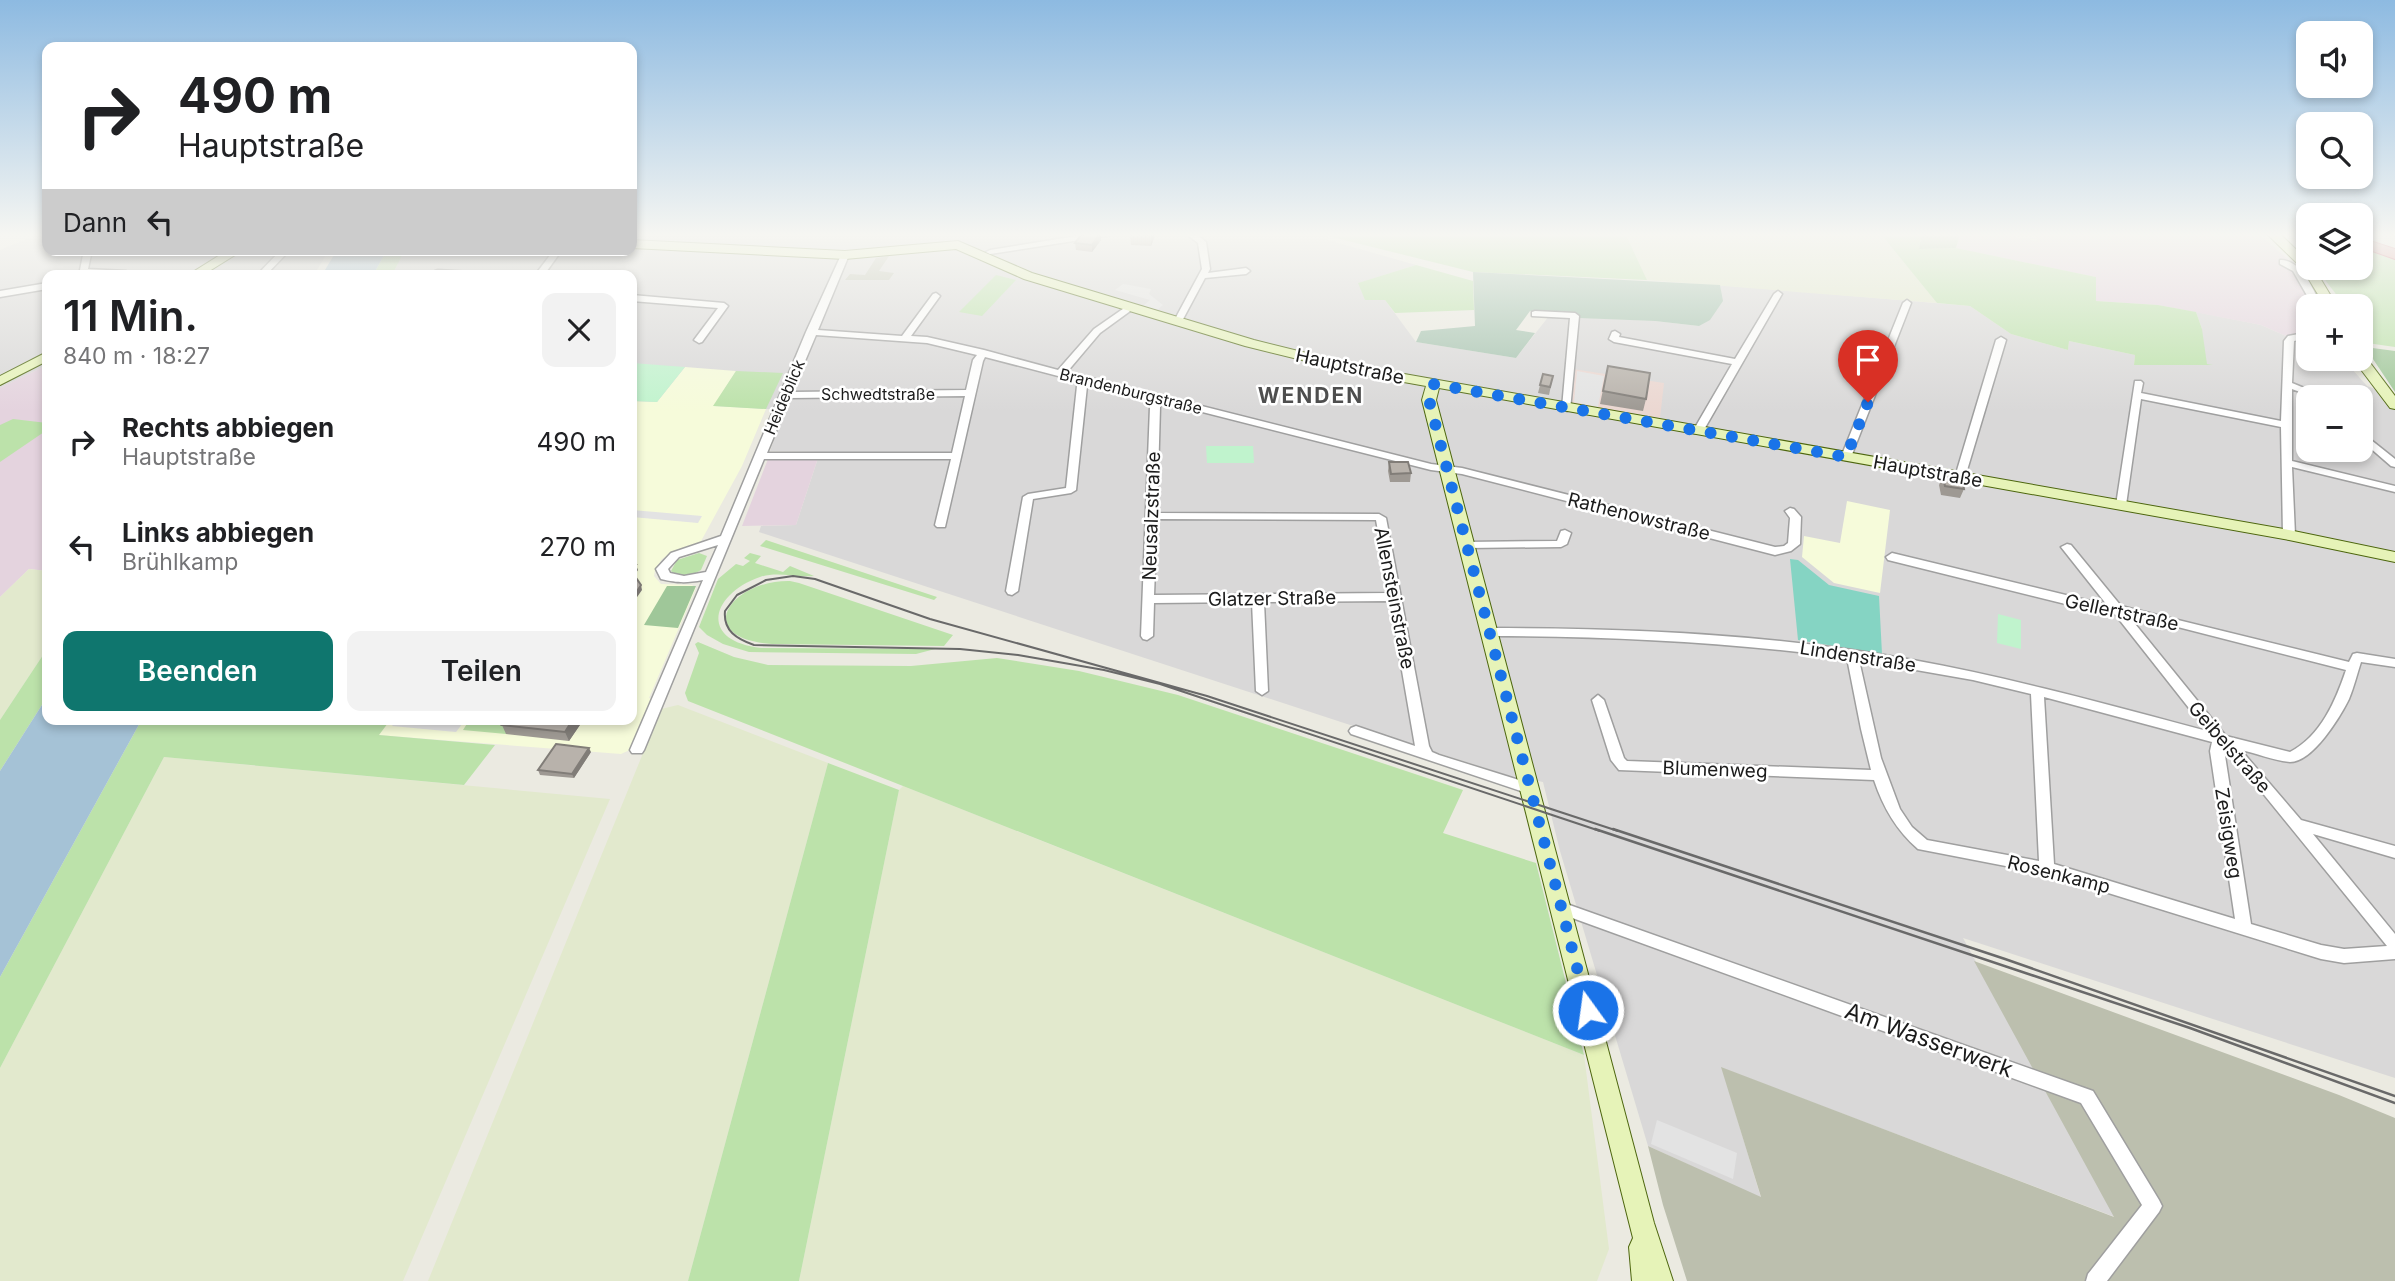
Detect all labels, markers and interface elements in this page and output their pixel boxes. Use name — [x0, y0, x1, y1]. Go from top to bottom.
map controls — [2296, 21, 2373, 462]
button: sound — [2296, 21, 2373, 98]
text: 490 m — [178, 66, 332, 125]
icon: right — [63, 70, 154, 161]
button: search — [2296, 112, 2373, 189]
text: Hauptstraße — [178, 126, 364, 165]
icon: left — [141, 203, 179, 241]
button: layers — [2296, 203, 2373, 280]
text: Dann — [63, 207, 127, 238]
text: 11 Min. — [63, 290, 198, 341]
button: close — [542, 293, 616, 367]
button: + — [2296, 294, 2373, 371]
pin — [1838, 330, 1898, 402]
icon: arrive — [1849, 341, 1887, 379]
text: 840 m · 18:27 — [63, 342, 210, 370]
street label: Hauptstraße — [1293, 344, 1406, 389]
street label: Heideblick — [759, 356, 809, 438]
street label: Brandenburgstraße — [1058, 364, 1204, 418]
district label: WENDEN — [1258, 383, 1364, 408]
street label: Schwedtstraße — [821, 384, 935, 404]
button: − — [2296, 385, 2373, 462]
text: Rechts abbiegen — [122, 412, 334, 443]
icon: right — [63, 423, 101, 461]
text: 490 m — [537, 426, 616, 457]
text: Hauptstraße — [122, 443, 256, 471]
street label: Neusalzstraße — [1138, 451, 1165, 581]
street label: Hauptstraße — [1871, 451, 1984, 492]
street label: Rathenowstraße — [1565, 488, 1713, 545]
text: Links abbiegen — [122, 517, 314, 548]
street label: Allensteinstraße — [1369, 525, 1420, 671]
icon: left — [63, 528, 101, 566]
text: 270 m — [539, 531, 616, 562]
text: Brühlkamp — [122, 548, 238, 576]
street label: Glatzer Straße — [1208, 586, 1336, 611]
street label: Gellertstraße — [2063, 589, 2181, 636]
button: Beenden — [63, 631, 333, 711]
button: Teilen — [347, 631, 616, 711]
street label: Lindenstraße — [1798, 636, 1918, 677]
street label: Geibelstraße — [2184, 697, 2276, 798]
street label: Blumenweg — [1662, 756, 1768, 783]
street label: Zeisigweg — [2210, 786, 2247, 880]
street label: Rosenkamp — [2005, 851, 2113, 898]
position arrow — [1551, 973, 1625, 1047]
street label: Am Wasserwerk — [1841, 997, 2017, 1084]

